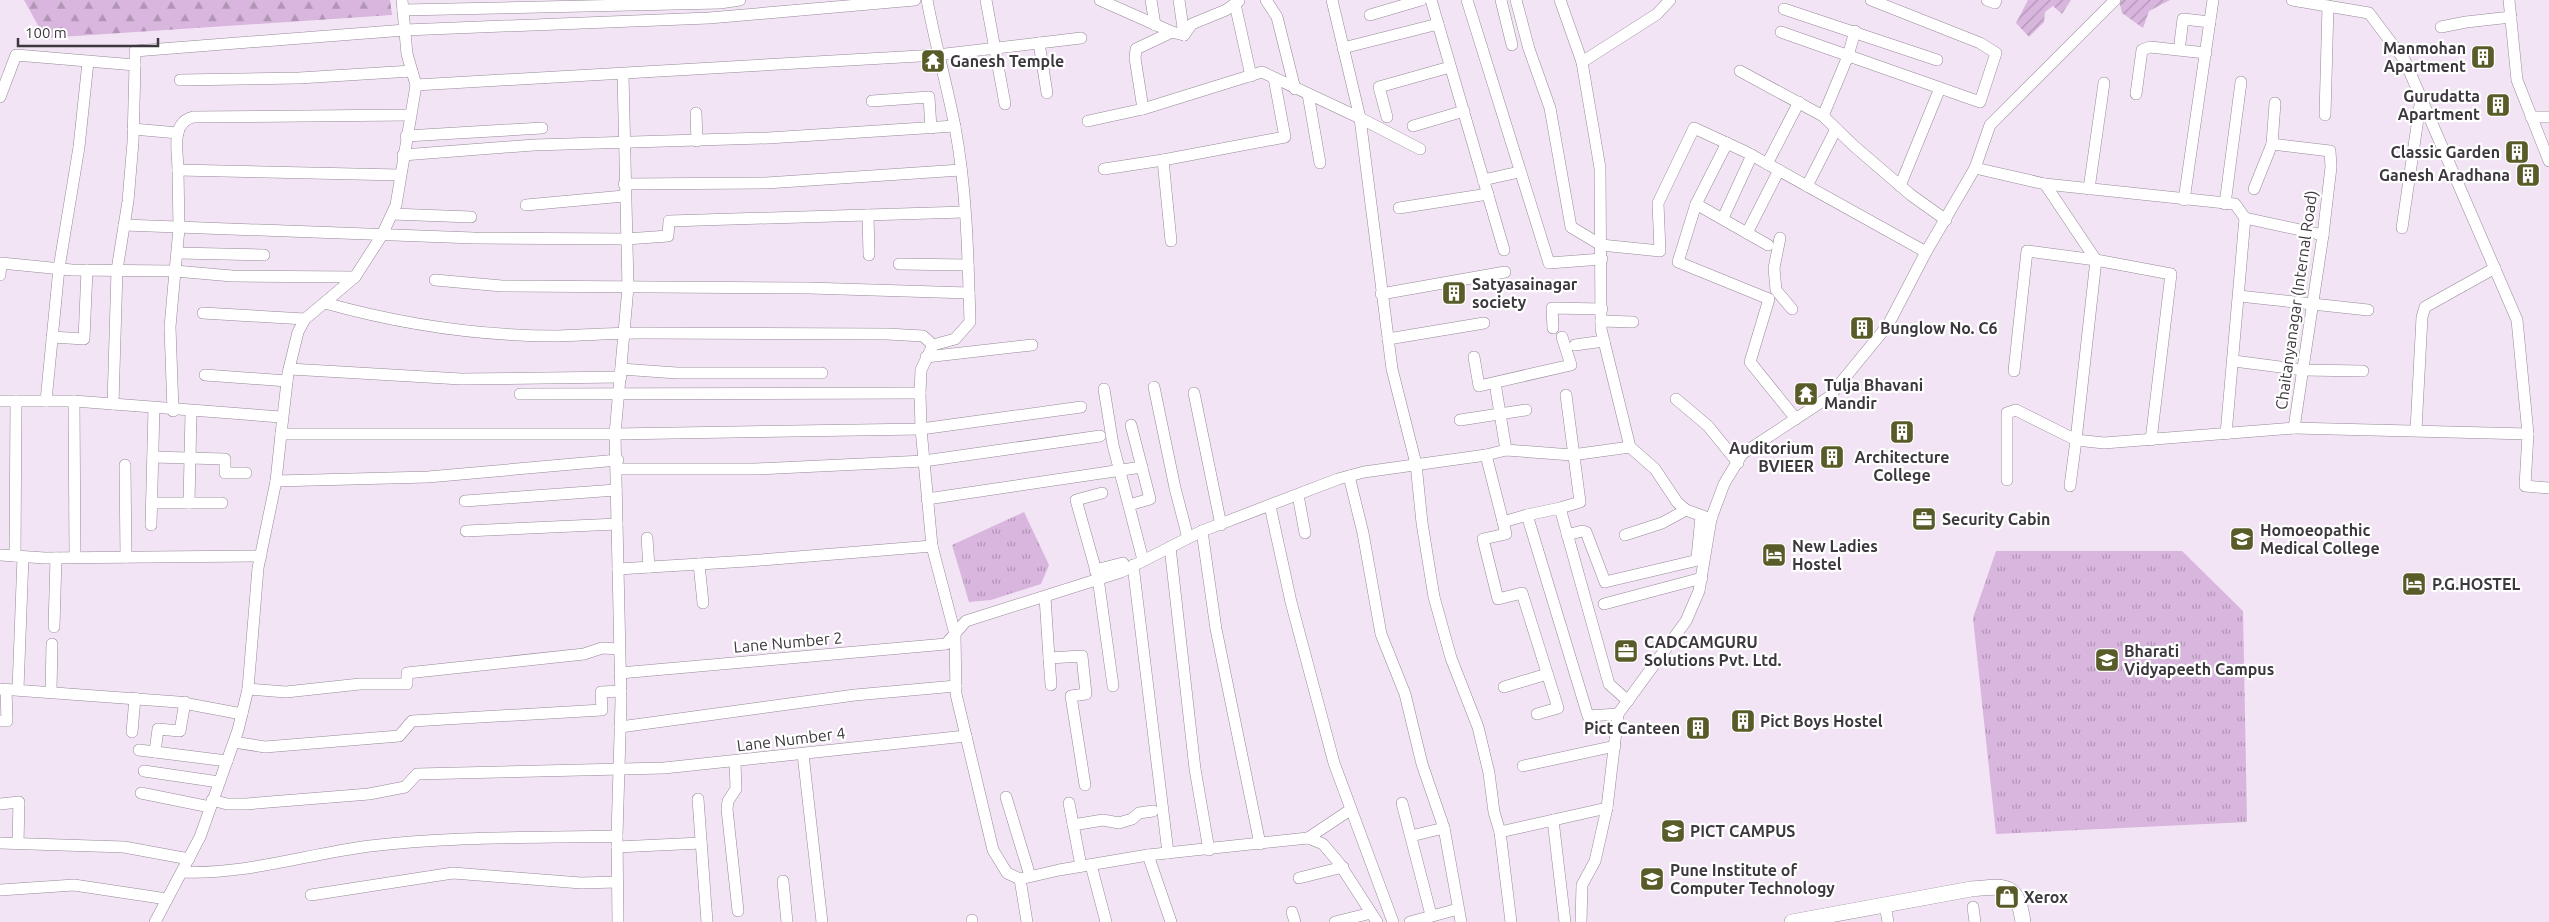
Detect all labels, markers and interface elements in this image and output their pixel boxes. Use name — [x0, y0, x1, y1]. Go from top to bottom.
scale bar — [18, 15, 158, 47]
text: 100 m — [25, 24, 67, 41]
place label: Manmohan Apartment — [2383, 39, 2466, 75]
building icon: Manmohan Apartment — [2470, 44, 2496, 70]
temple icon: Ganesh Temple — [920, 48, 946, 74]
place label: Ganesh Temple — [950, 52, 1064, 70]
place label: Gurudatta Apartment — [2398, 87, 2480, 123]
building icon: Gurudatta Apartment — [2485, 92, 2511, 118]
building icon: Classic Garden — [2504, 139, 2530, 165]
place label: Classic Garden — [2390, 143, 2500, 161]
building icon: Ganesh Aradhana — [2515, 162, 2541, 188]
place label: Ganesh Aradhana — [2379, 166, 2510, 184]
street label: Chaitanyanagar (Internal Road) — [2272, 189, 2321, 411]
place label: Satyasainagar society — [1472, 275, 1578, 311]
building icon: Satyasainagar society — [1441, 280, 1467, 306]
building icon: Bunglow No. C6 — [1849, 315, 1875, 341]
place label: Bunglow No. C6 — [1880, 319, 1998, 337]
place label: Tulja Bhavani Mandir — [1824, 376, 1923, 412]
temple icon: Tulja Bhavani Mandir — [1793, 381, 1819, 407]
building icon: Architecture College — [1889, 419, 1915, 445]
place label: Auditorium BVIEER — [1729, 439, 1814, 475]
building icon: Auditorium BVIEER — [1819, 444, 1845, 470]
place label: Architecture College — [1854, 448, 1950, 484]
office icon: Security Cabin — [1911, 506, 1937, 532]
place label: Security Cabin — [1942, 510, 2050, 528]
place label: Homoeopathic Medical College — [2260, 521, 2380, 557]
school or university icon: Homoeopathic Medical College — [2229, 526, 2255, 552]
place label: New Ladies Hostel — [1792, 537, 1878, 573]
hotel icon: New Ladies Hostel — [1761, 542, 1787, 568]
hotel icon: P.G.HOSTEL — [2401, 571, 2427, 597]
place label: P.G.HOSTEL — [2432, 575, 2520, 593]
street label: Lane Number 2 — [733, 628, 843, 656]
place label: CADCAMGURU Solutions Pvt. Ltd. — [1644, 633, 1781, 669]
office icon: CADCAMGURU Solutions Pvt. Ltd. — [1613, 638, 1639, 664]
place label: Bharati Vidyapeeth Campus — [2124, 642, 2274, 678]
school or university icon: Bharati Vidyapeeth Campus — [2094, 647, 2120, 673]
building icon: Pict Boys Hostel — [1730, 708, 1756, 734]
place label: Pict Boys Hostel — [1760, 712, 1883, 730]
building icon: Pict Canteen — [1685, 715, 1711, 741]
place label: Pict Canteen — [1584, 719, 1680, 737]
street label: Lane Number 4 — [736, 723, 846, 755]
school or university icon: PICT CAMPUS — [1660, 818, 1686, 844]
place label: PICT CAMPUS — [1690, 822, 1795, 840]
place label: Pune Institute of Computer Technology — [1670, 861, 1835, 897]
school or university icon: Pune Institute of Computer Technology — [1639, 866, 1665, 892]
shop icon: Xerox — [1994, 884, 2020, 910]
place label: Xerox — [2024, 888, 2068, 906]

